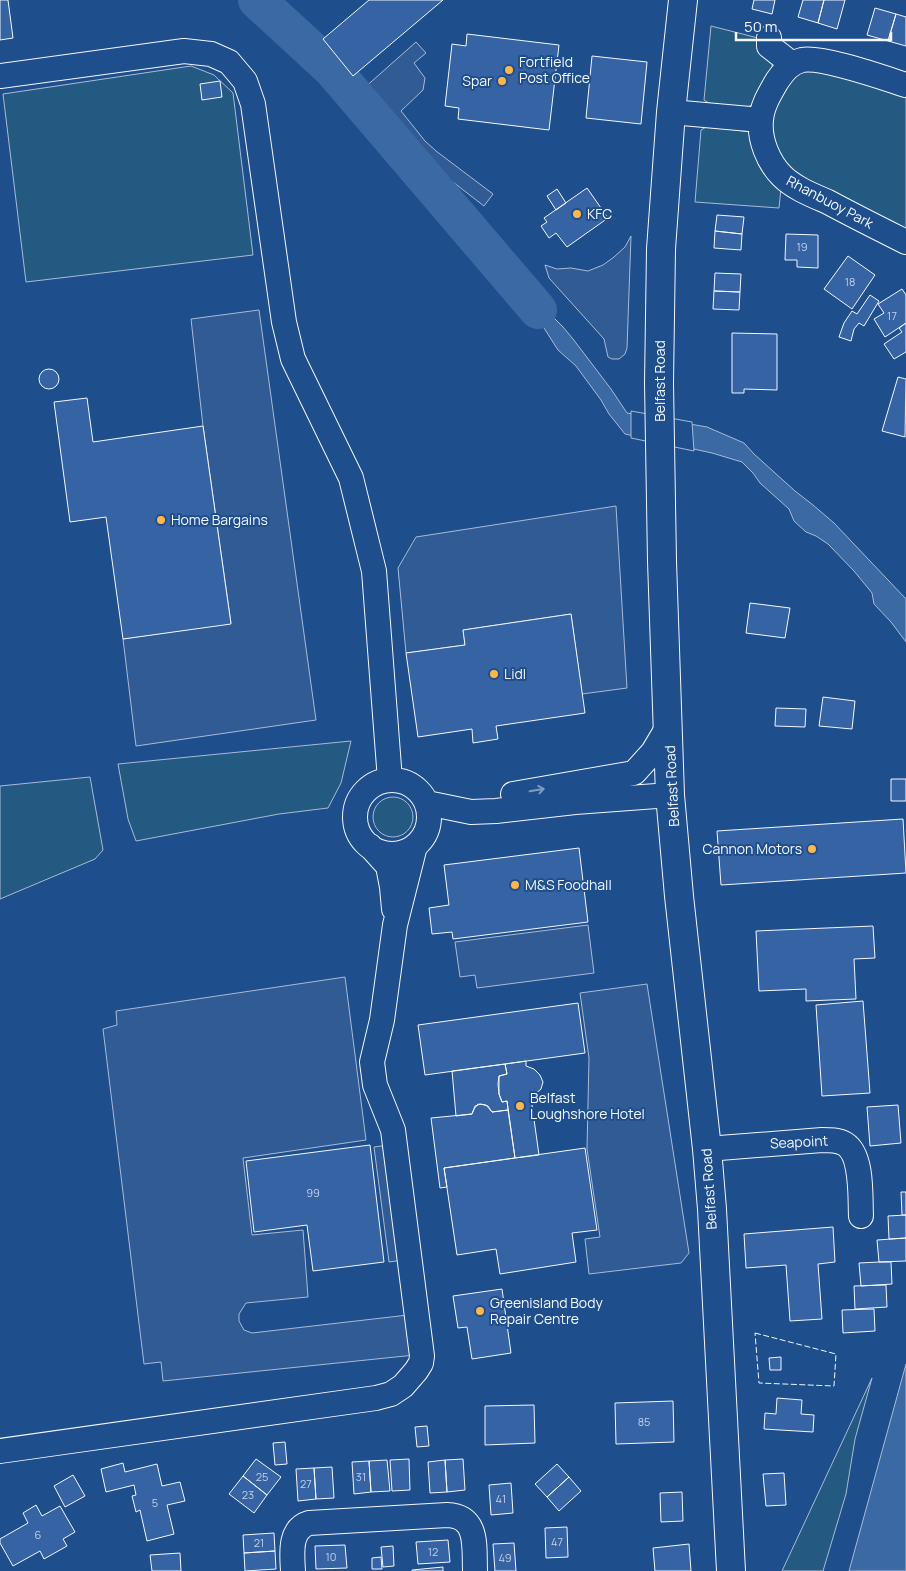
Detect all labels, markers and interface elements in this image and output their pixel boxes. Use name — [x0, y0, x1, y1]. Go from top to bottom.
scale bar — [736, 10, 891, 42]
text: 50 m — [744, 16, 778, 37]
place label: Fortfield Post Office — [519, 52, 590, 87]
marker: Fortfield Post Office — [503, 64, 515, 76]
place label: Spar — [462, 71, 492, 90]
marker: Spar — [496, 75, 508, 87]
street label: Rhanbuoy Park — [783, 171, 878, 233]
place label: KFC — [587, 204, 612, 223]
marker: KFC — [571, 208, 583, 220]
house number: 19 — [796, 239, 808, 254]
house number: 18 — [845, 274, 855, 289]
house number: 17 — [887, 308, 897, 323]
street label: Belfast Road — [650, 340, 669, 422]
place label: Home Bargains — [171, 510, 268, 529]
marker: Home Bargains — [155, 514, 167, 526]
place label: Lidl — [504, 664, 526, 683]
marker: Lidl — [488, 668, 500, 680]
street label: Belfast Road — [660, 745, 683, 827]
one-way arrow — [529, 784, 545, 794]
place label: Cannon Motors — [702, 839, 802, 858]
marker: Cannon Motors — [806, 843, 818, 855]
place label: M&S Foodhall — [525, 875, 612, 894]
marker: M&S Foodhall — [509, 879, 521, 891]
place label: Belfast Loughshore Hotel — [530, 1088, 645, 1123]
marker: Belfast Loughshore Hotel — [514, 1100, 526, 1112]
street label: Seapoint — [769, 1130, 829, 1153]
street label: Belfast Road — [696, 1148, 721, 1230]
house number: 99 — [306, 1185, 320, 1200]
place label: Greenisland Body Repair Centre — [490, 1293, 603, 1328]
marker: Greenisland Body Repair Centre — [474, 1305, 486, 1317]
house number: 85 — [638, 1414, 650, 1429]
house number: 25 — [256, 1469, 268, 1484]
house number: 31 — [356, 1469, 366, 1484]
house number: 27 — [300, 1476, 312, 1491]
house number: 23 — [242, 1487, 254, 1502]
house number: 41 — [496, 1491, 506, 1506]
house number: 5 — [152, 1495, 158, 1510]
house number: 6 — [35, 1527, 42, 1542]
house number: 47 — [551, 1534, 563, 1549]
house number: 21 — [254, 1535, 264, 1550]
house number: 12 — [428, 1544, 438, 1559]
house number: 10 — [325, 1549, 337, 1564]
house number: 49 — [498, 1550, 512, 1565]

